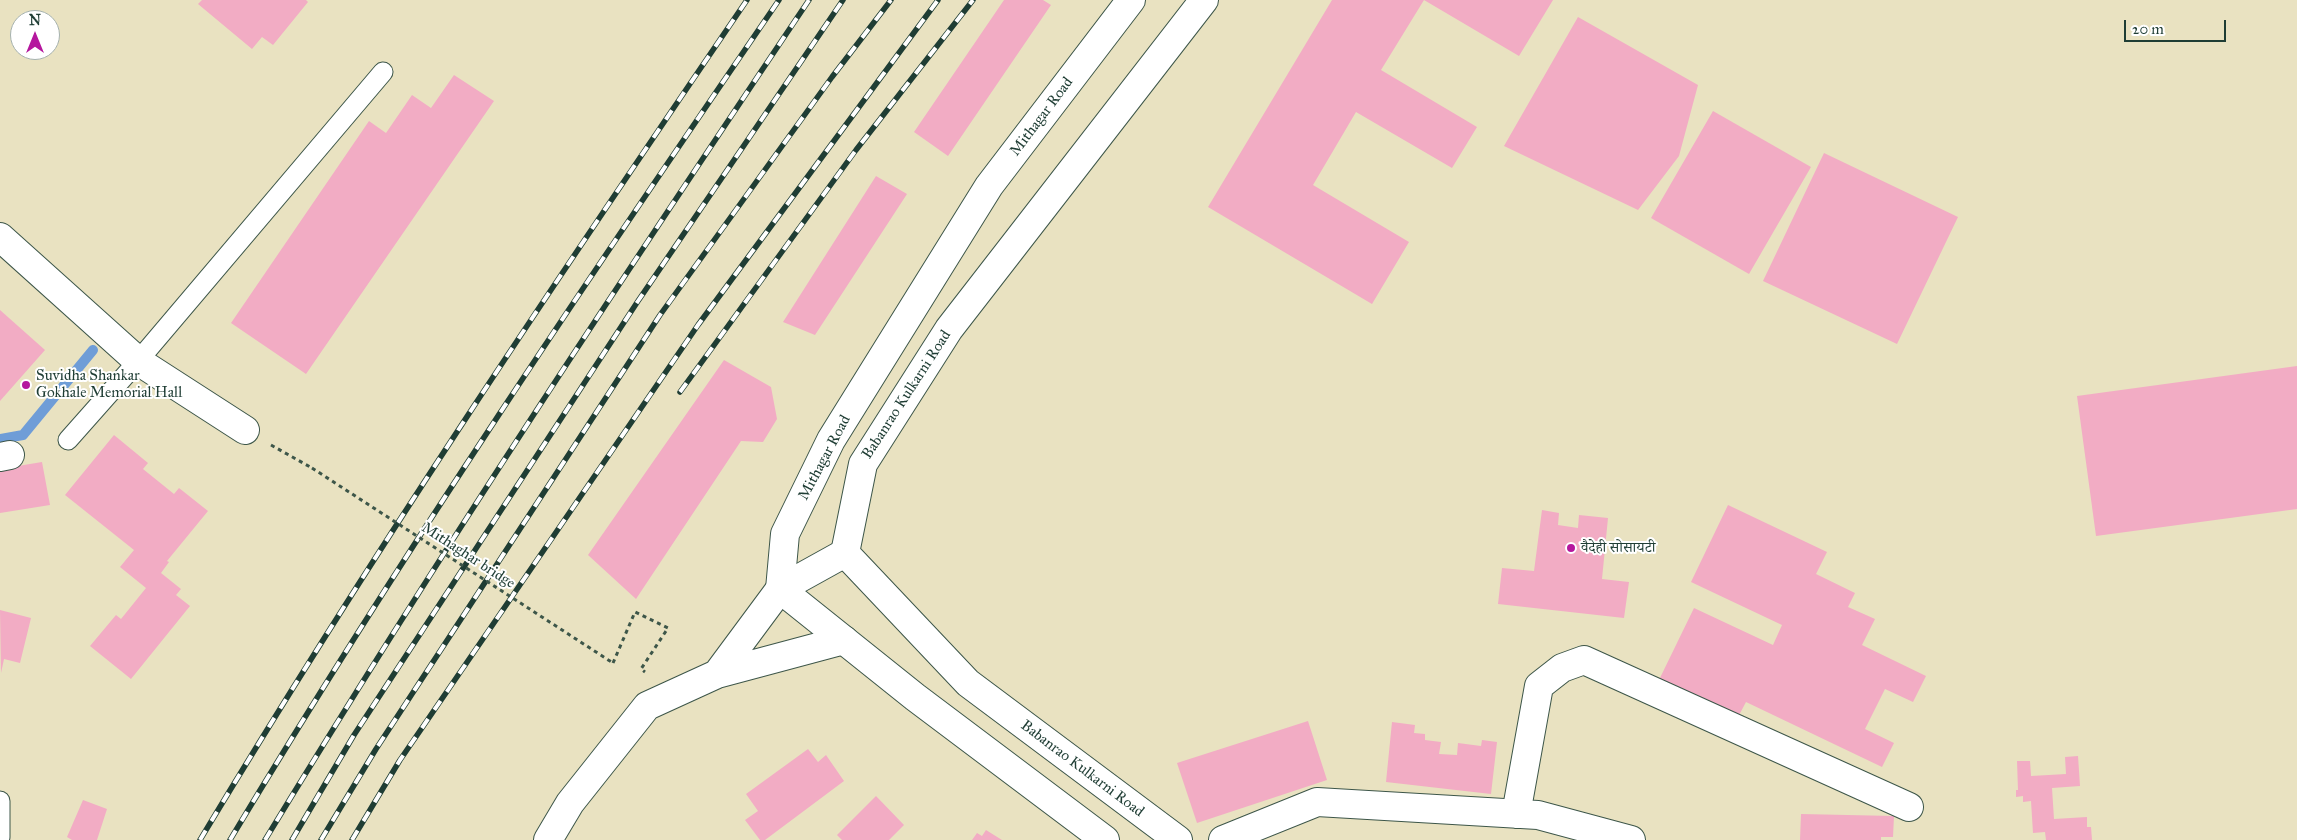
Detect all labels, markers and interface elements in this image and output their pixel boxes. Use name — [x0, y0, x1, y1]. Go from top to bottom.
north arrow — [10, 10, 60, 60]
scale bar — [2127, 10, 2230, 42]
text: N — [29, 12, 41, 29]
text: 20 m — [2132, 20, 2164, 38]
street label: Mithagar Road — [1007, 74, 1077, 160]
street label: Babanrao Kulkarni Road — [859, 327, 955, 463]
place label: Suvidha Shankar Gokhale Memorial Hall — [36, 367, 182, 402]
marker: Suvidha Shankar Gokhale Memorial Hall — [20, 379, 32, 391]
street label: Mithagar Road — [795, 412, 855, 504]
street label: Mithaghar bridge — [418, 519, 518, 593]
place label: वैदेही सोसायटी — [1581, 539, 1655, 557]
marker: वैदेही सोसायटी — [1565, 542, 1577, 554]
street label: Babanrao Kulkarni Road — [1017, 717, 1147, 821]

